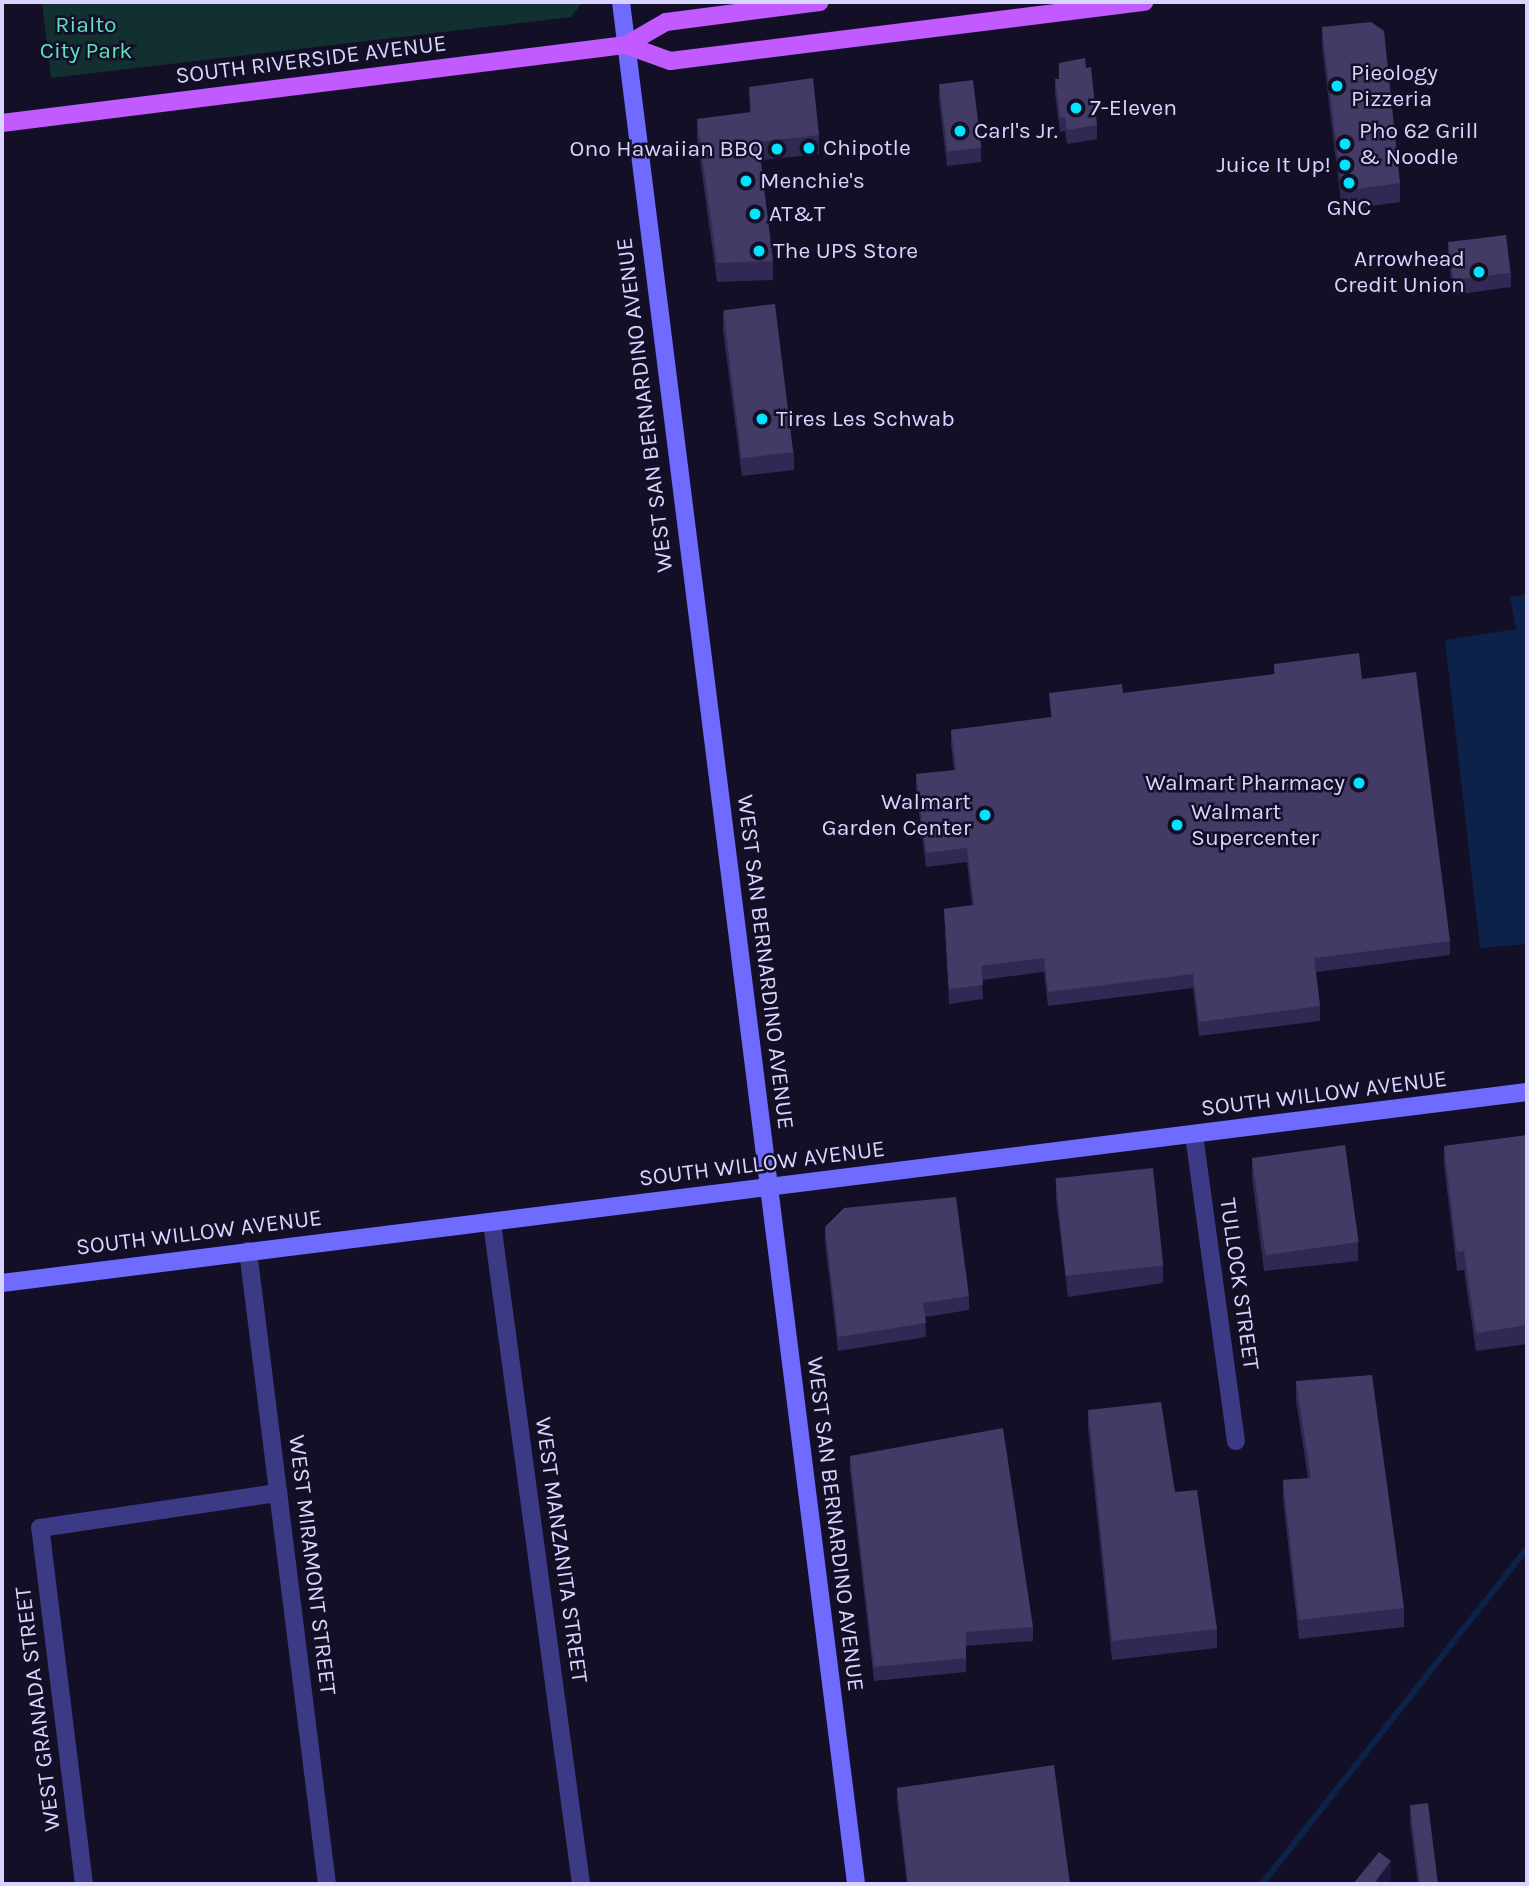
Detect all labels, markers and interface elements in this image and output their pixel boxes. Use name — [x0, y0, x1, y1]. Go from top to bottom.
park label: Rialto City Park — [40, 11, 132, 65]
street label: SOUTH RIVERSIDE AVENUE — [174, 30, 448, 90]
place label: Pieology Pizzeria — [1351, 59, 1438, 113]
marker: Pieology Pizzeria — [1329, 78, 1345, 94]
place label: 7-Eleven — [1090, 94, 1177, 122]
marker: 7-Eleven — [1068, 100, 1084, 116]
place label: Carl's Jr. — [974, 117, 1058, 145]
place label: Pho 62 Grill & Noodle — [1359, 117, 1478, 171]
marker: Carl's Jr. — [952, 123, 968, 139]
place label: Chipotle — [823, 134, 911, 162]
place label: Ono Hawaiian BBQ — [570, 135, 763, 163]
marker: Pho 62 Grill & Noodle — [1337, 136, 1353, 152]
marker: Chipotle — [801, 140, 817, 156]
marker: Ono Hawaiian BBQ — [769, 141, 785, 157]
place label: Juice It Up! — [1216, 151, 1331, 179]
marker: Juice It Up! — [1337, 157, 1353, 173]
place label: Menchie's — [760, 167, 865, 195]
marker: Menchie's — [738, 173, 754, 189]
marker: GNC — [1341, 175, 1357, 191]
place label: GNC — [1327, 194, 1371, 222]
place label: AT&T — [769, 200, 825, 228]
marker: AT&T — [747, 206, 763, 222]
street label: WEST SAN BERNARDINO AVENUE — [611, 236, 679, 574]
place label: The UPS Store — [773, 237, 918, 265]
marker: The UPS Store — [751, 243, 767, 259]
place label: Arrowhead Credit Union — [1334, 245, 1465, 299]
marker: Arrowhead Credit Union — [1471, 264, 1487, 280]
place label: Tires Les Schwab — [776, 405, 955, 433]
marker: Tires Les Schwab — [754, 411, 770, 427]
place label: Walmart Pharmacy — [1145, 769, 1345, 797]
marker: Walmart Pharmacy — [1351, 775, 1367, 791]
place label: Walmart Garden Center — [822, 788, 971, 842]
street label: WEST SAN BERNARDINO AVENUE — [731, 793, 799, 1131]
place label: Walmart Supercenter — [1191, 798, 1319, 852]
marker: Walmart Garden Center — [977, 807, 993, 823]
marker: Walmart Supercenter — [1169, 817, 1185, 833]
street label: SOUTH WILLOW AVENUE — [1199, 1065, 1449, 1123]
street label: SOUTH WILLOW AVENUE — [637, 1135, 887, 1193]
street label: TULLOCK STREET — [1213, 1196, 1265, 1372]
street label: SOUTH WILLOW AVENUE — [74, 1204, 324, 1262]
street label: WEST SAN BERNARDINO AVENUE — [801, 1355, 869, 1693]
street label: WEST MANZANITA STREET — [529, 1415, 593, 1685]
street label: WEST MIRAMONT STREET — [282, 1434, 342, 1696]
street label: WEST GRANADA STREET — [9, 1585, 67, 1833]

